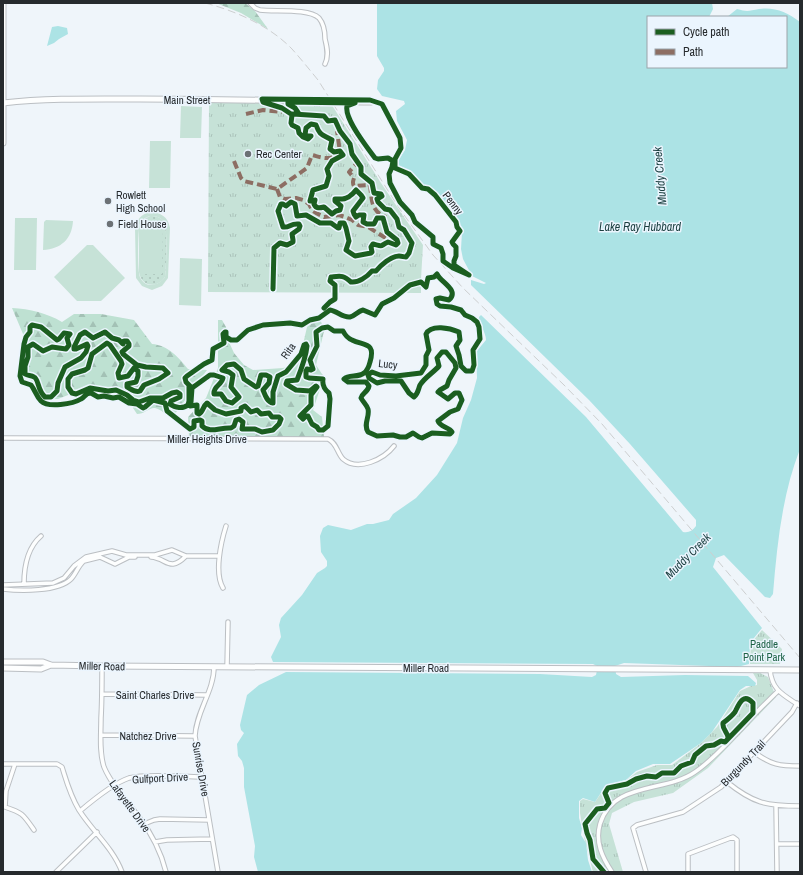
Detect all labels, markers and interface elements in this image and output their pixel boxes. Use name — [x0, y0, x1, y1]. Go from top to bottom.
legend — [647, 16, 787, 68]
text: Cycle path — [683, 24, 730, 40]
text: Path — [683, 44, 703, 60]
street label: Main Street — [164, 93, 211, 107]
water label: Muddy Creek — [649, 145, 671, 206]
place label: Rec Center — [256, 147, 302, 161]
marker: Rec Center — [243, 149, 253, 159]
place label: Rowlett High School — [116, 188, 165, 215]
street label: Penny — [440, 189, 467, 218]
marker: Rowlett High School — [103, 196, 113, 206]
place label: Field House — [118, 217, 167, 231]
marker: Field House — [105, 219, 115, 229]
water label: Lake Ray Hubbard — [599, 219, 682, 235]
street label: Rita — [278, 340, 298, 362]
street label: Lucy — [378, 356, 399, 372]
street label: Miller Heights Drive — [167, 432, 247, 446]
water label: Muddy Creek — [662, 529, 715, 582]
park label: Paddle Point Park — [743, 637, 786, 664]
street label: Miller Road — [79, 659, 125, 673]
street label: Miller Road — [403, 661, 449, 675]
street label: Saint Charles Drive — [116, 688, 194, 702]
street label: Natchez Drive — [119, 729, 177, 743]
street label: Burgundy Trail — [718, 737, 768, 789]
street label: Sunrise Drive — [189, 741, 213, 797]
street label: Gulfport Drive — [132, 770, 188, 786]
street label: Lafayette Drive — [106, 777, 154, 835]

